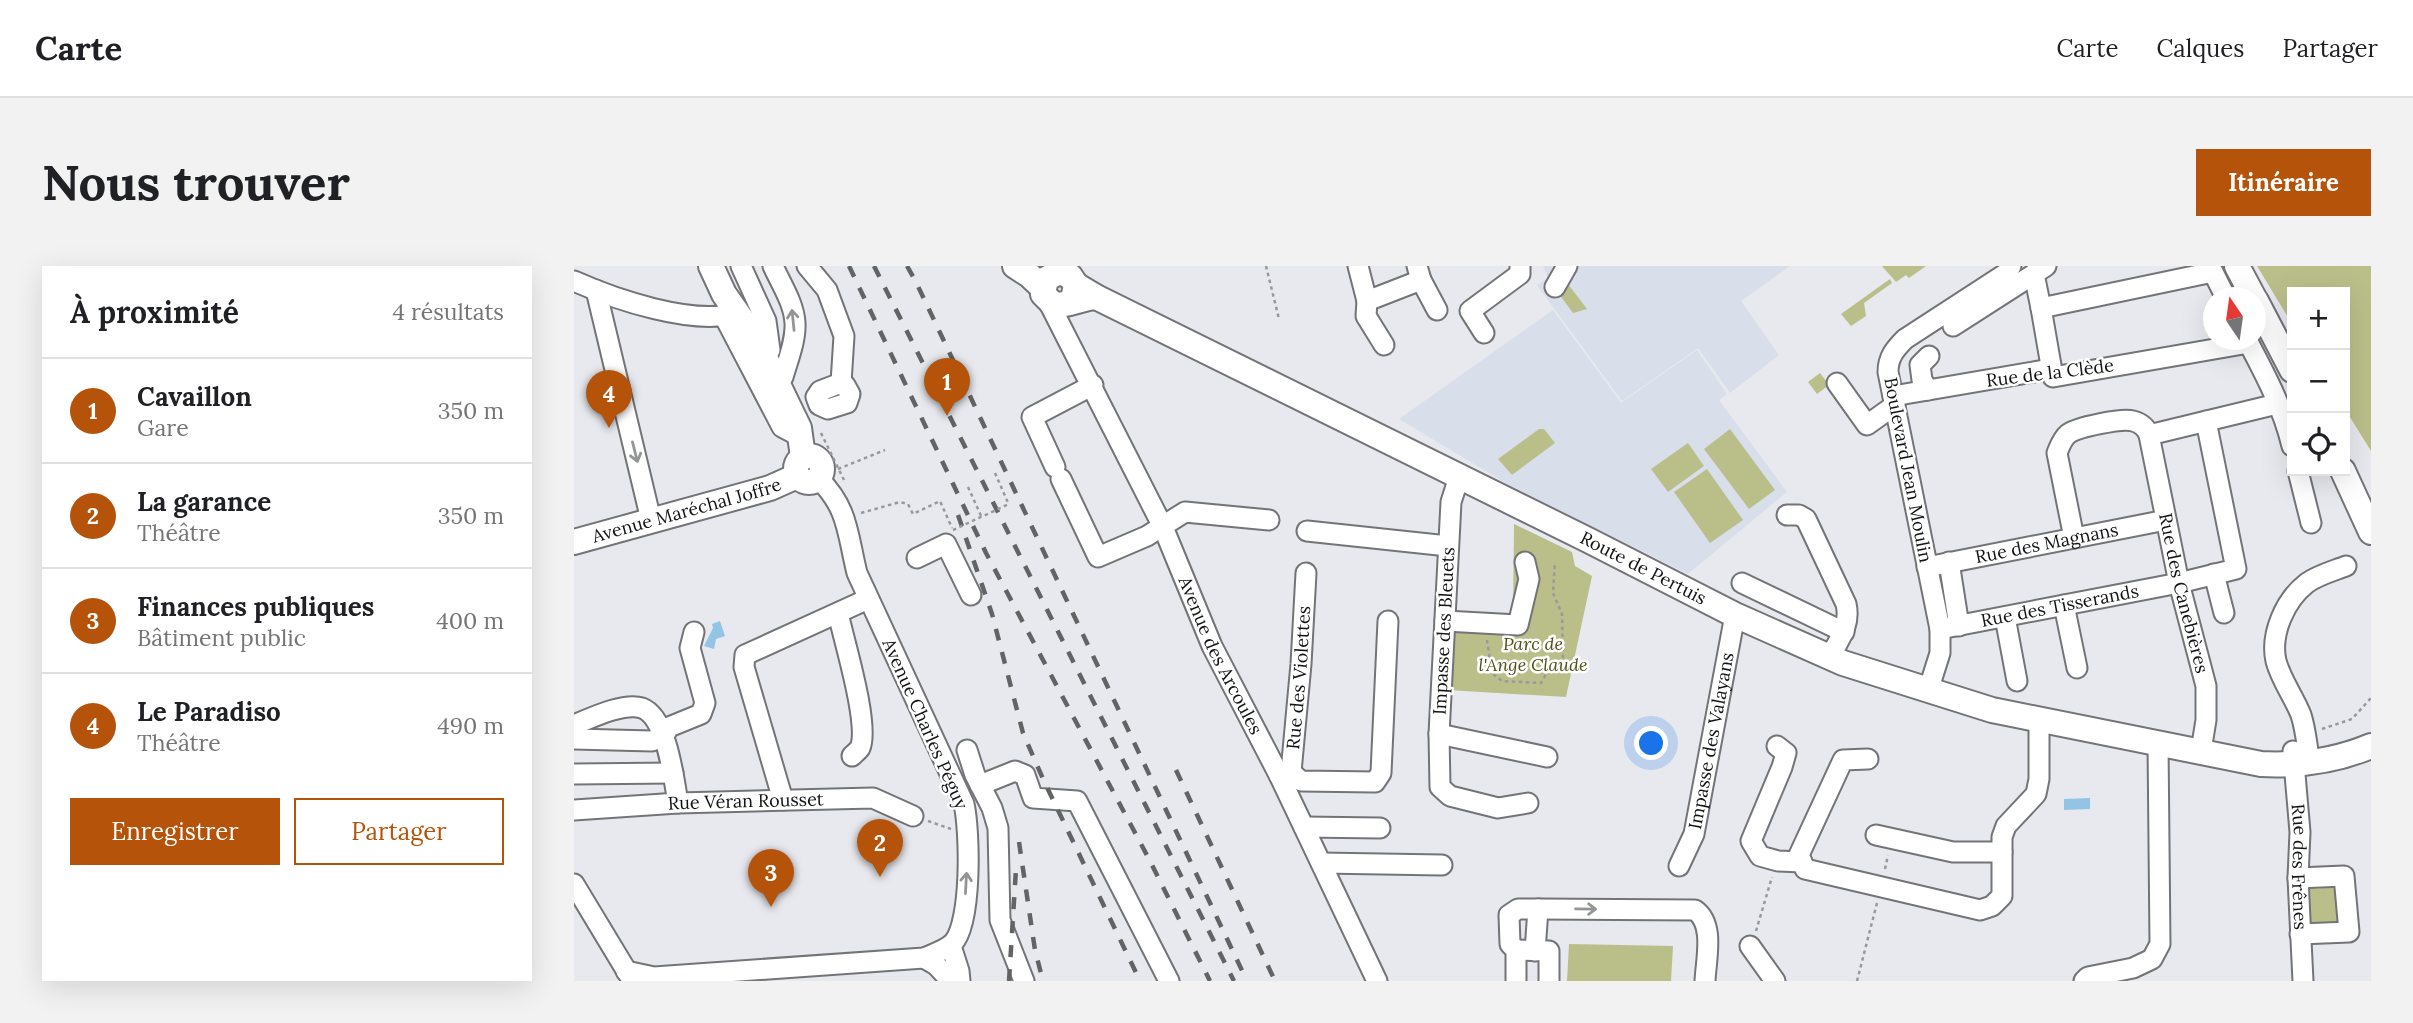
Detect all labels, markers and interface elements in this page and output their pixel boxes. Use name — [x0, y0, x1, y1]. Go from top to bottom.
text: Carte — [35, 27, 122, 69]
text: Carte — [2056, 33, 2118, 64]
text: Calques — [2156, 33, 2244, 64]
text: Partager — [2282, 33, 2378, 64]
button: Itinéraire — [2196, 149, 2371, 216]
text: Nous trouver — [42, 151, 350, 213]
north arrow — [2203, 287, 2266, 350]
map controls — [2287, 287, 2350, 476]
button: + — [2287, 287, 2350, 350]
text: À proximité — [70, 293, 239, 331]
text: 4 résultats — [392, 297, 504, 326]
one-way arrow — [787, 309, 800, 332]
button: − — [2287, 350, 2350, 413]
street label: Rue de la Clède — [1985, 353, 2115, 392]
pin: 1 — [924, 358, 970, 416]
pin: 4 — [586, 370, 632, 428]
street label: Boulevard Jean Moulin — [1879, 375, 1938, 564]
text: Cavaillon — [137, 380, 252, 413]
text: 1 — [88, 396, 98, 425]
text: 350 m — [438, 396, 504, 425]
text: Gare — [137, 413, 189, 442]
button: locate — [2287, 413, 2350, 476]
one-way arrow — [629, 440, 642, 463]
street label: Avenue Maréchal Joffre — [589, 472, 785, 548]
text: La garance — [137, 485, 271, 518]
text: 2 — [87, 501, 99, 530]
text: 350 m — [438, 501, 504, 530]
street label: Rue des Canebières — [2154, 511, 2214, 676]
text: Théâtre — [137, 518, 221, 547]
street label: Rue des Magnans — [1973, 518, 2120, 568]
street label: Route de Pertuis — [1576, 526, 1710, 609]
street label: Impasse des Bleuets — [1428, 546, 1459, 716]
street label: Avenue des Arcoules — [1173, 572, 1268, 738]
street label: Rue des Tisserands — [1979, 579, 2141, 632]
text: Finances publiques — [137, 590, 374, 623]
street label: Rue des Violettes — [1281, 605, 1315, 750]
text: 3 — [87, 606, 99, 635]
text: 400 m — [436, 606, 504, 635]
text: Bâtiment public — [137, 623, 306, 652]
park label: Parc de l'Ange Claude — [1478, 632, 1588, 676]
street label: Avenue Charles Péguy — [877, 634, 974, 813]
street label: Impasse des Valayans — [1683, 651, 1739, 831]
text: Le Paradiso — [137, 695, 281, 728]
text: 4 — [87, 711, 99, 740]
text: 490 m — [437, 711, 504, 740]
your location — [1634, 726, 1668, 760]
text: Théâtre — [137, 728, 221, 757]
street label: Rue Véran Rousset — [667, 787, 824, 815]
button: Enregistrer — [70, 798, 280, 865]
button: Partager — [294, 798, 504, 865]
street label: Rue des Frênes — [2287, 803, 2312, 930]
pin: 2 — [857, 819, 903, 877]
pin: 3 — [748, 849, 794, 907]
one-way arrow — [960, 873, 973, 895]
one-way arrow — [1575, 902, 1598, 916]

